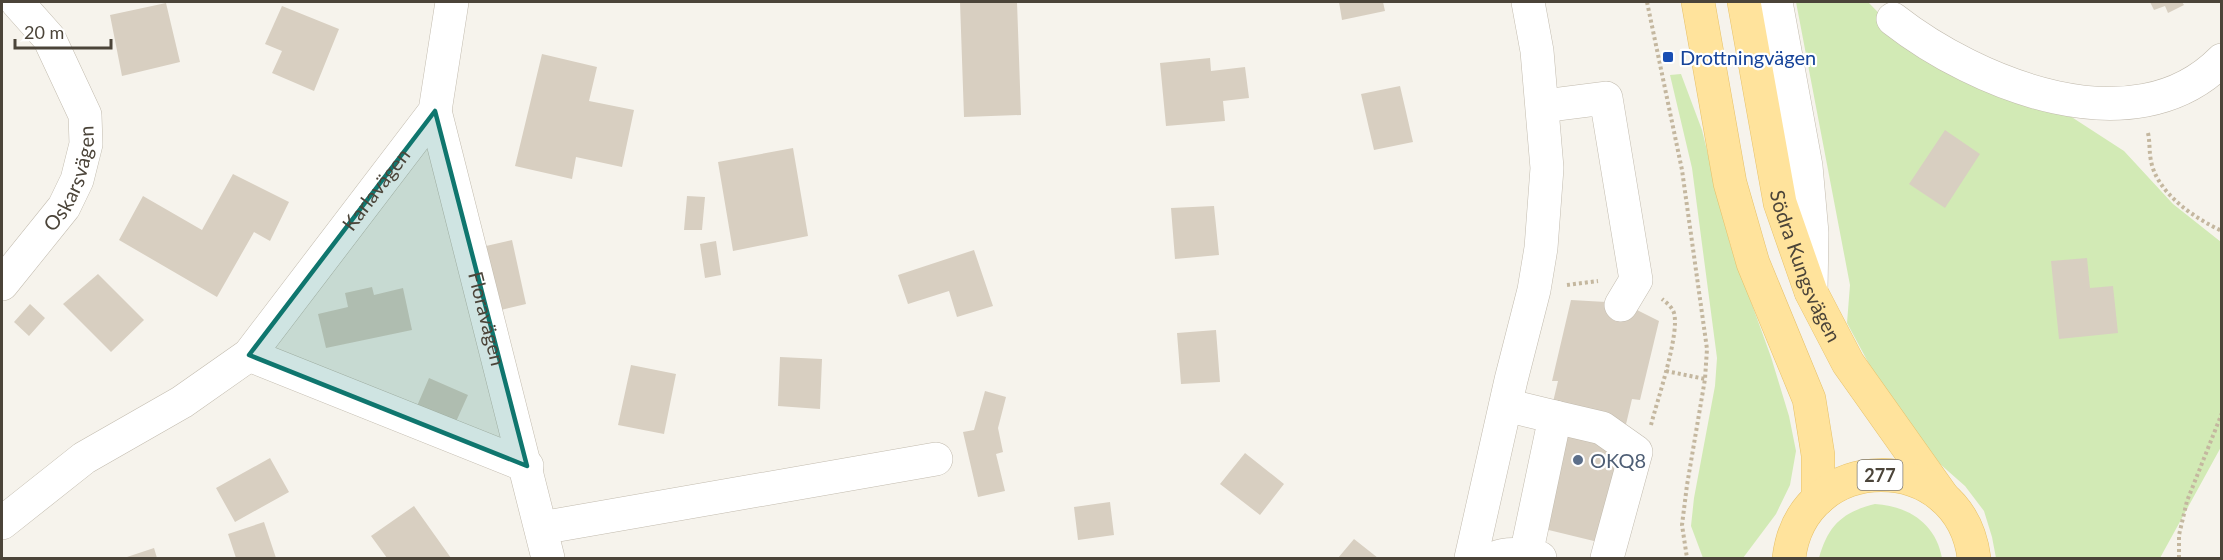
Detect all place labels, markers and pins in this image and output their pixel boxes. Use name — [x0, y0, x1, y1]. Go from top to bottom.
place label: Drottningvägen — [1680, 45, 1816, 69]
marker: Drottningvägen — [1661, 50, 1675, 64]
place label: OKQ8 — [1590, 448, 1646, 472]
marker: OKQ8 — [1571, 453, 1585, 467]

